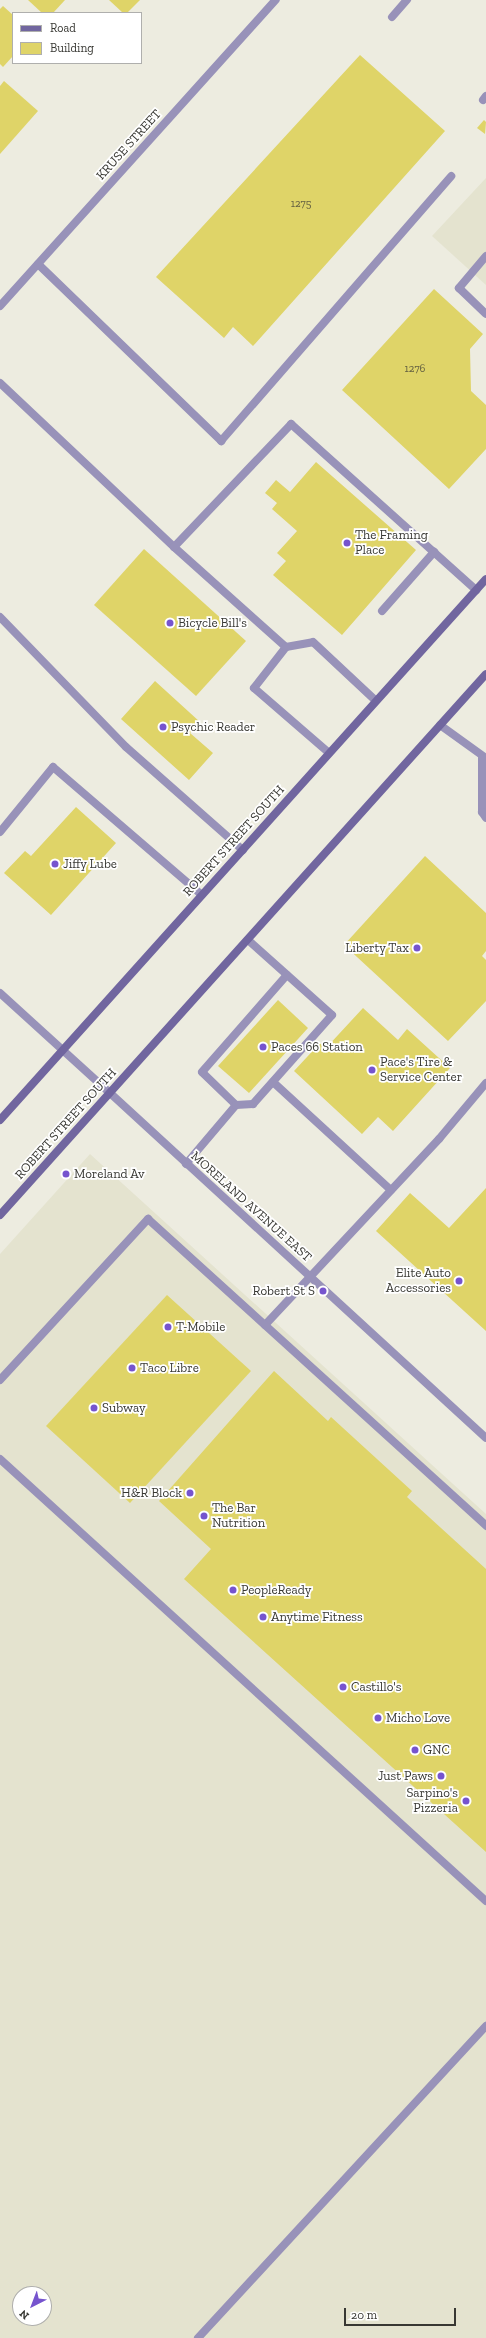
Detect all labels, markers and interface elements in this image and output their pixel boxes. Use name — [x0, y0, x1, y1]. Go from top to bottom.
legend — [12, 12, 142, 64]
text: Road — [50, 21, 76, 35]
text: Building — [50, 41, 94, 55]
street label: KRUSE STREET — [93, 107, 165, 183]
house number: 1275 — [291, 197, 311, 211]
house number: 1276 — [405, 362, 425, 376]
place label: The Framing Place — [355, 528, 428, 559]
marker: The Framing Place — [342, 538, 352, 548]
place label: Bicycle Bill's — [178, 615, 247, 631]
marker: Bicycle Bill's — [165, 618, 175, 628]
place label: Psychic Reader — [171, 719, 255, 735]
marker: Psychic Reader — [158, 722, 168, 732]
street label: ROBERT STREET SOUTH — [180, 782, 288, 900]
place label: Jiffy Lube — [63, 856, 117, 872]
marker: Jiffy Lube — [50, 859, 60, 869]
place label: Liberty Tax — [345, 940, 409, 956]
marker: Liberty Tax — [412, 943, 422, 953]
place label: Paces 66 Station — [271, 1039, 363, 1055]
marker: Paces 66 Station — [258, 1042, 268, 1052]
place label: Pace's Tire & Service Center — [380, 1055, 462, 1086]
street label: ROBERT STREET SOUTH — [12, 1065, 120, 1183]
marker: Pace's Tire & Service Center — [367, 1065, 377, 1075]
street label: MORELAND AVENUE EAST — [187, 1148, 315, 1266]
place label: Moreland Av — [74, 1166, 145, 1182]
marker: Moreland Av — [61, 1169, 71, 1179]
place label: Elite Auto Accessories — [386, 1266, 451, 1297]
marker: Elite Auto Accessories — [454, 1276, 464, 1286]
place label: Robert St S — [253, 1283, 315, 1299]
marker: Robert St S — [318, 1286, 328, 1296]
place label: T-Mobile — [176, 1319, 225, 1335]
marker: T-Mobile — [163, 1322, 173, 1332]
place label: Taco Libre — [140, 1360, 199, 1376]
marker: Taco Libre — [127, 1363, 137, 1373]
place label: Subway — [102, 1400, 146, 1416]
marker: Subway — [89, 1403, 99, 1413]
place label: H&R Block — [121, 1485, 182, 1501]
marker: H&R Block — [185, 1488, 195, 1498]
place label: The Bar Nutrition — [212, 1501, 265, 1532]
marker: The Bar Nutrition — [199, 1511, 209, 1521]
place label: PeopleReady — [241, 1582, 311, 1598]
marker: PeopleReady — [228, 1585, 238, 1595]
place label: Anytime Fitness — [271, 1609, 363, 1625]
marker: Anytime Fitness — [258, 1612, 268, 1622]
place label: Castillo's — [351, 1679, 401, 1695]
marker: Castillo's — [338, 1682, 348, 1692]
place label: Micho Love — [386, 1710, 450, 1726]
marker: Micho Love — [373, 1713, 383, 1723]
place label: GNC — [423, 1742, 450, 1758]
marker: GNC — [410, 1745, 420, 1755]
place label: Just Paws — [378, 1768, 433, 1784]
marker: Just Paws — [436, 1771, 446, 1781]
place label: Sarpino's Pizzeria — [406, 1786, 458, 1817]
marker: Sarpino's Pizzeria — [461, 1796, 471, 1806]
north arrow — [12, 2286, 52, 2326]
scale bar — [346, 2300, 458, 2326]
text: N — [17, 2307, 32, 2322]
text: 20 m — [351, 2308, 377, 2322]

